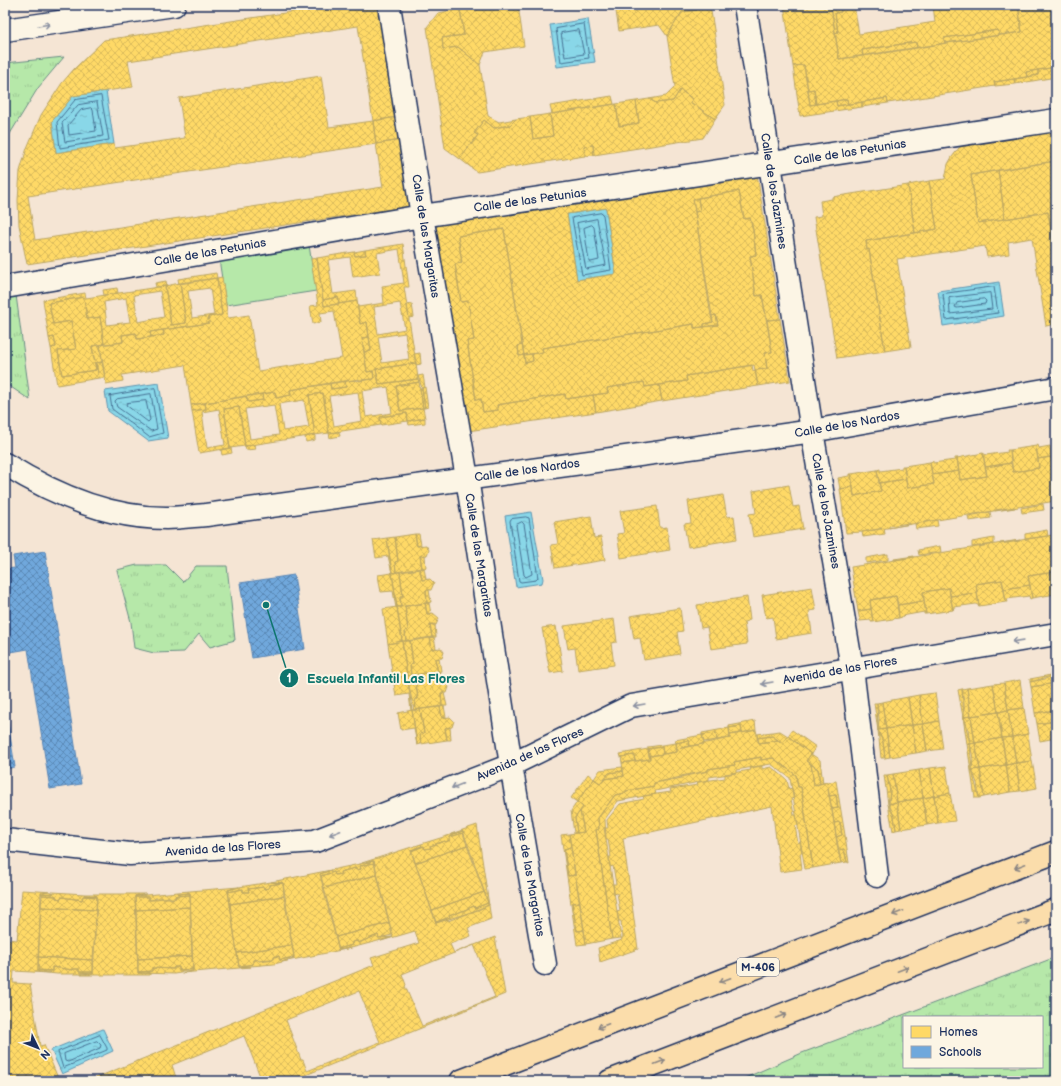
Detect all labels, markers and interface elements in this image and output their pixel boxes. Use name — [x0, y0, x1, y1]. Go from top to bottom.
one-way arrow — [37, 21, 50, 29]
street label: Calle de los Jazmines — [757, 132, 790, 250]
street label: Calle de las Petunias — [793, 136, 907, 169]
street label: Calle de las Margaritas — [408, 173, 443, 299]
street label: Calle de las Petunias — [473, 185, 587, 216]
street label: Calle de las Petunias — [153, 235, 267, 270]
street label: Calle de los Nardos — [793, 408, 901, 441]
street label: Calle de los Jazmines — [808, 452, 843, 570]
street label: Calle de los Nardos — [473, 456, 581, 485]
street label: Calle de las Margaritas — [461, 492, 496, 618]
one-way arrow — [1011, 637, 1024, 645]
street label: Avenida de las Flores — [782, 653, 898, 688]
callout: Escuela Infantil Las Flores — [279, 666, 473, 691]
text: 1 — [286, 671, 292, 686]
text: Escuela Infantil Las Flores — [307, 671, 465, 687]
one-way arrow — [761, 679, 774, 687]
one-way arrow — [633, 701, 646, 709]
street label: Avenida de las Flores — [474, 724, 586, 785]
one-way arrow — [451, 783, 463, 791]
street label: Calle de las Margaritas — [511, 812, 548, 938]
one-way arrow — [330, 830, 342, 838]
street label: Avenida de las Flores — [165, 837, 281, 860]
one-way arrow — [1014, 863, 1026, 871]
one-way arrow — [893, 909, 905, 917]
one-way arrow — [1018, 918, 1030, 926]
road number: M-406 — [737, 958, 779, 976]
one-way arrow — [896, 965, 908, 973]
one-way arrow — [719, 976, 731, 984]
one-way arrow — [775, 1011, 787, 1019]
legend — [903, 1016, 1043, 1068]
one-way arrow — [598, 1023, 610, 1031]
text: Homes — [939, 1025, 978, 1040]
north arrow — [18, 1028, 58, 1068]
text: Schools — [939, 1045, 982, 1060]
text: N — [37, 1047, 53, 1062]
one-way arrow — [653, 1058, 665, 1066]

